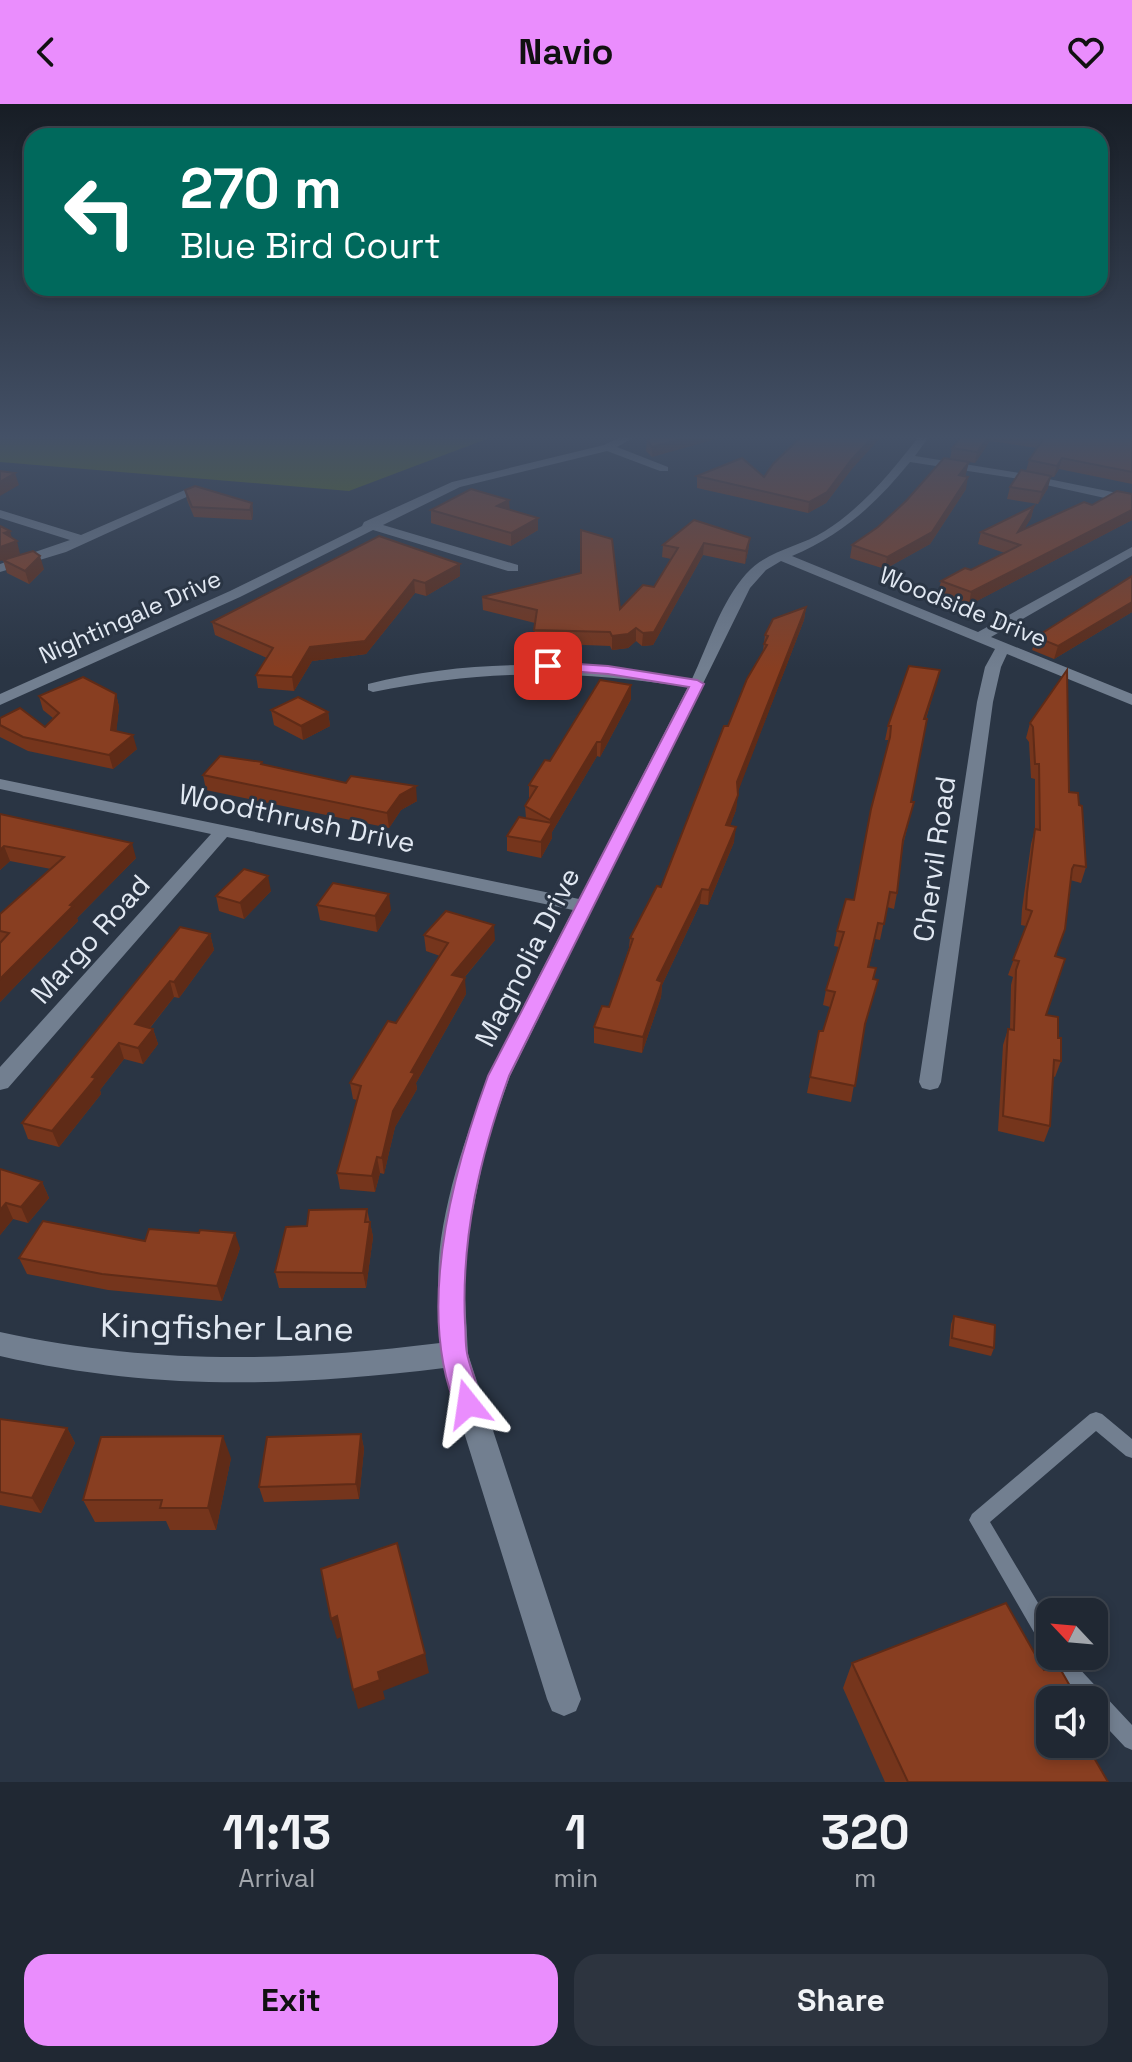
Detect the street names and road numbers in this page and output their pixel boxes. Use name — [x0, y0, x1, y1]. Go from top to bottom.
street label: Woodside Drive — [875, 559, 1051, 654]
street label: Nightingale Drive — [34, 562, 226, 671]
street label: Chervil Road — [905, 774, 963, 944]
street label: Woodthrush Drive — [176, 775, 418, 861]
street label: Magnolia Drive — [466, 861, 588, 1053]
street label: Margo Road — [23, 867, 157, 1011]
street label: Kingfisher Lane — [100, 1304, 354, 1351]

